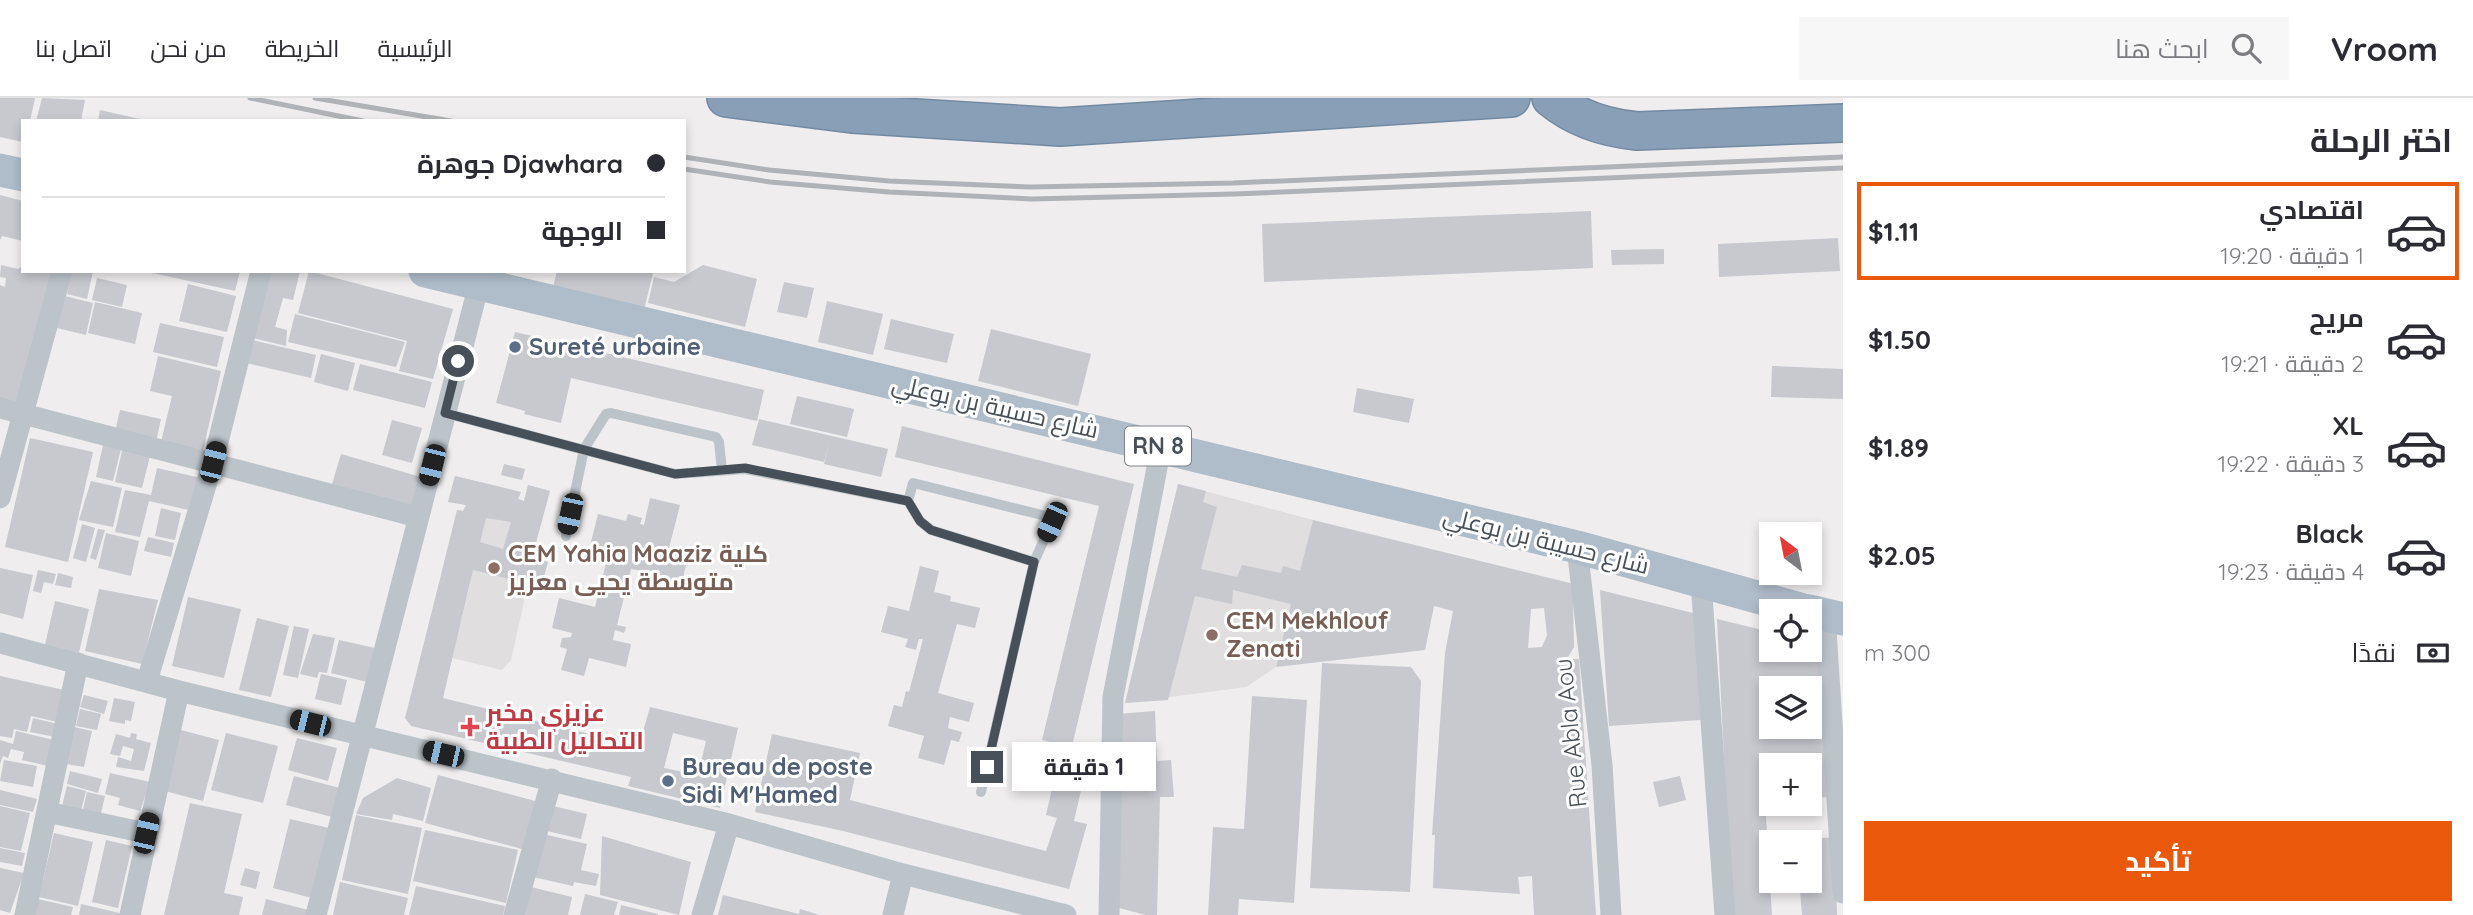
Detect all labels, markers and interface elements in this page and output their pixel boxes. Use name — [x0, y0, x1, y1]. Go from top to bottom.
search box — [1799, 17, 2289, 80]
text: Vroom — [2331, 28, 2438, 69]
icon: search — [2227, 29, 2265, 67]
text: ابحث هنا — [2115, 32, 2209, 65]
text: اتصل بنا — [35, 33, 112, 63]
text: من نحن — [150, 33, 227, 63]
text: الخريطة — [265, 33, 340, 63]
text: الرئيسية — [378, 33, 453, 63]
text: اختر الرحلة — [2310, 120, 2452, 160]
text: Djawhara جوهرة — [417, 147, 623, 180]
text: اقتصادي — [2259, 193, 2364, 226]
icon: car — [2385, 200, 2448, 263]
text: الوجهة — [542, 214, 623, 247]
text: $1.11 — [1868, 215, 1919, 248]
text: 1 دقيقة · 19:20 — [2220, 241, 2364, 270]
text: مريح — [2309, 301, 2364, 334]
icon: car — [2385, 308, 2448, 371]
text: $1.50 — [1868, 323, 1931, 356]
place label: Sureté urbaine — [529, 331, 701, 361]
marker: Sureté urbaine — [507, 339, 523, 355]
route start — [442, 345, 474, 377]
text: 2 دقيقة · 19:21 — [2221, 349, 2364, 378]
street label: شارع حسيبة بن بوعلي — [888, 368, 1101, 449]
text: XL — [2332, 409, 2364, 442]
icon: car — [2385, 416, 2448, 479]
road number: RN 8 — [1125, 426, 1191, 466]
text: $1.89 — [1868, 431, 1929, 464]
car — [198, 439, 229, 485]
car — [417, 442, 448, 488]
text: 3 دقيقة · 19:22 — [2218, 449, 2364, 478]
car — [556, 491, 585, 537]
car — [1034, 499, 1071, 545]
street label: شارع حسيبة بن بوعلي — [1439, 500, 1652, 585]
text: Black — [2295, 517, 2364, 550]
north arrow — [1759, 522, 1822, 584]
map controls — [1759, 522, 1822, 893]
icon: car — [2385, 524, 2448, 587]
place label: CEM Yahia Maaziz كلية متوسطة يحيى معزيز — [507, 538, 768, 596]
text: $2.05 — [1868, 539, 1936, 572]
text: 4 دقيقة · 19:23 — [2218, 557, 2364, 586]
marker: CEM Yahia Maaziz كلية متوسطة يحيى معزيز — [486, 560, 502, 576]
button: locate — [1759, 599, 1822, 662]
place label: CEM Mekhlouf Zenati — [1226, 605, 1389, 663]
marker: CEM Mekhlouf Zenati — [1204, 627, 1220, 643]
icon: cash — [2414, 634, 2452, 672]
text: نقدًا — [2352, 636, 2396, 669]
text: 300 m — [1864, 638, 1931, 667]
street label: Rue Abla Aou — [1547, 657, 1593, 809]
button: layers — [1759, 676, 1822, 739]
place label: عزيزي مخبر التحاليل الطبية — [485, 697, 644, 755]
car — [288, 708, 333, 738]
marker: عزيزي مخبر التحاليل الطبية — [460, 717, 480, 737]
car — [421, 739, 466, 769]
callout: 1 دقيقة — [1012, 742, 1155, 792]
place label: Bureau de poste Sidi M'Hamed — [682, 751, 873, 809]
route end — [971, 751, 1003, 783]
text: 1 دقيقة — [1044, 752, 1124, 781]
button: + — [1759, 753, 1822, 816]
marker: Bureau de poste Sidi M'Hamed — [660, 773, 676, 789]
car — [132, 810, 161, 856]
button: تأكيد — [1864, 821, 2452, 901]
button: − — [1759, 830, 1822, 893]

